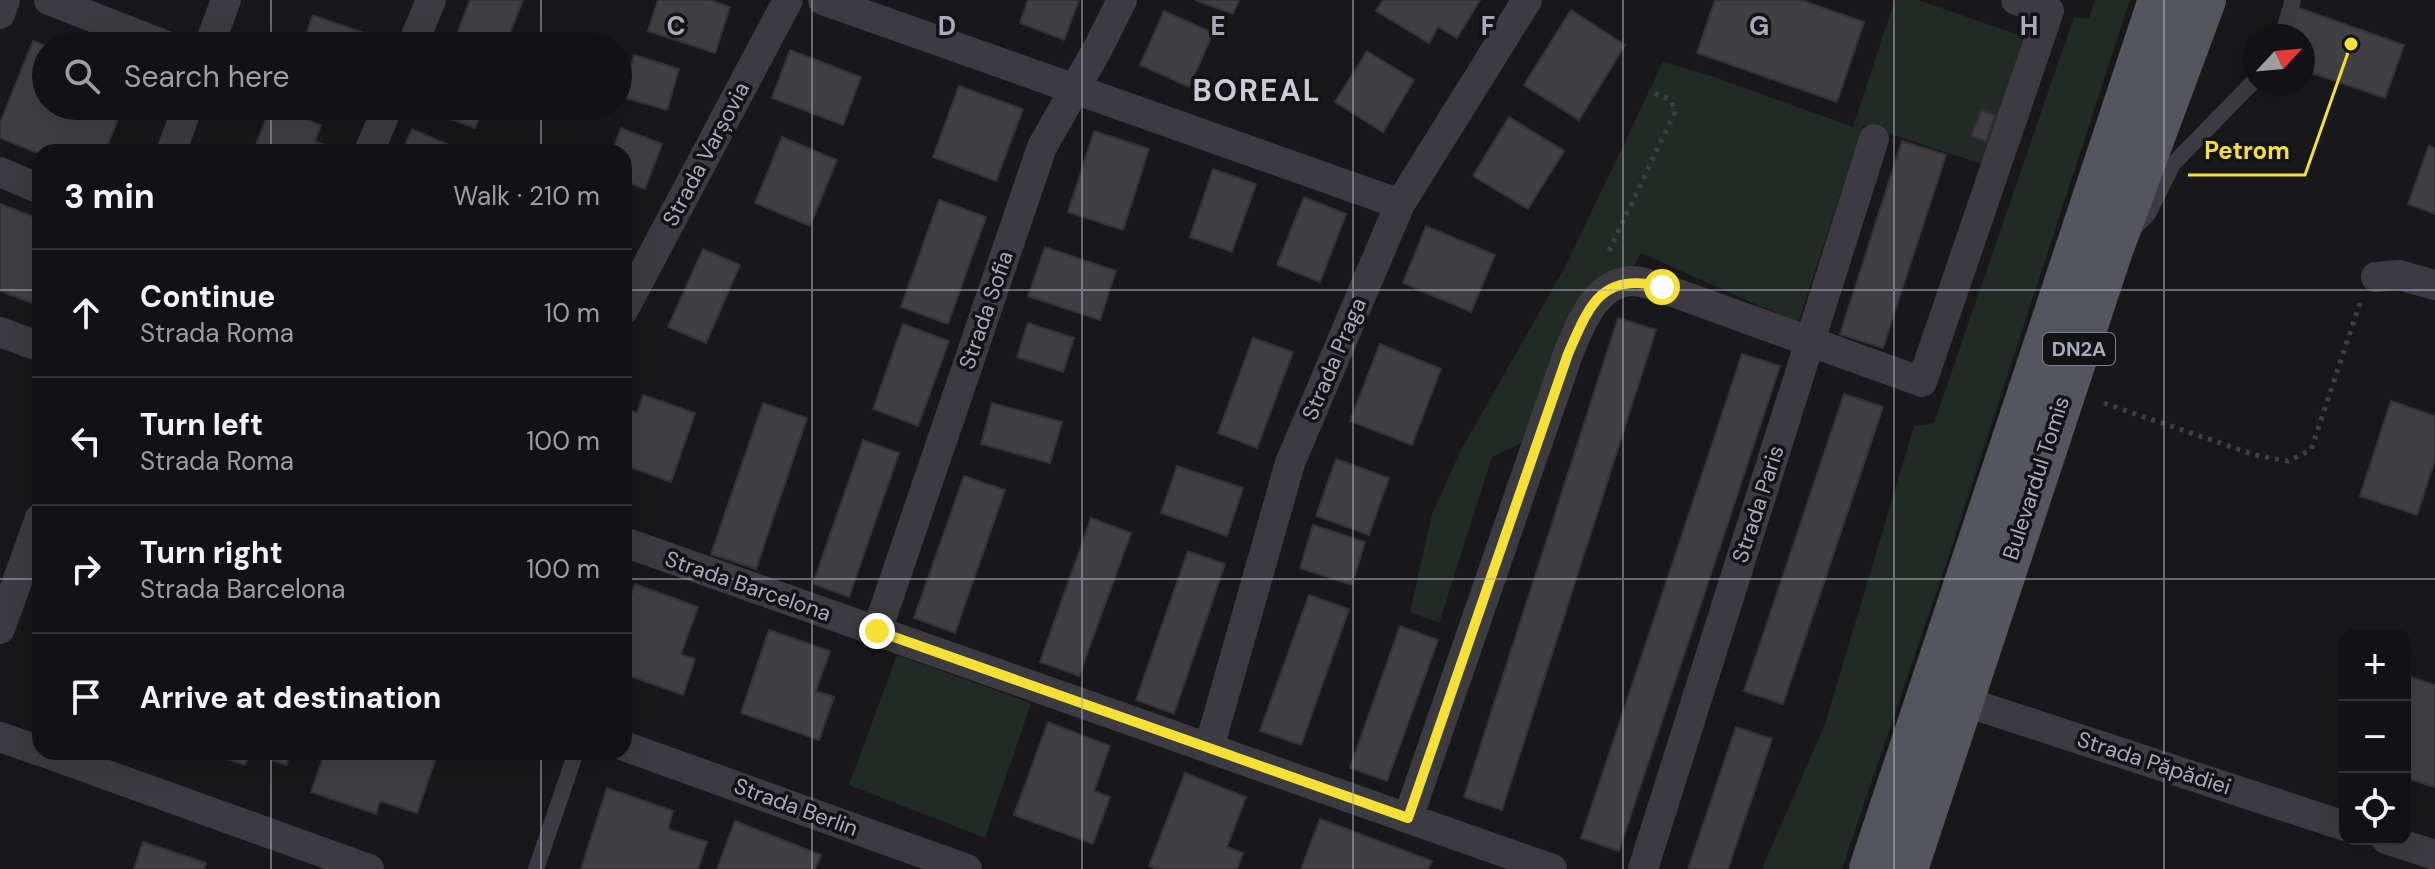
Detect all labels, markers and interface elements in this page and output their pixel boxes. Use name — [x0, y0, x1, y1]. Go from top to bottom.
text: C — [666, 9, 686, 43]
text: D — [938, 9, 956, 43]
text: E — [1210, 9, 1226, 43]
text: F — [1481, 9, 1495, 43]
text: G — [1749, 9, 1769, 43]
text: H — [2020, 9, 2038, 43]
north arrow — [2243, 24, 2315, 96]
search box — [32, 32, 632, 120]
icon: search — [60, 54, 104, 98]
text: Search here — [124, 57, 290, 96]
district label: BOREAL — [1192, 71, 1322, 110]
street label: Strada Varșovia — [656, 77, 756, 231]
callout: Petrom — [2188, 127, 2305, 175]
text: Petrom — [2204, 135, 2290, 166]
text: 3 min — [64, 174, 155, 219]
text: Walk · 210 m — [453, 179, 600, 213]
street label: Strada Sofia — [952, 247, 1020, 373]
route start — [1644, 269, 1680, 305]
text: Continue — [140, 277, 275, 316]
icon: ahead — [64, 291, 108, 335]
street label: Strada Praga — [1295, 293, 1373, 425]
text: 10 m — [544, 296, 600, 330]
text: Strada Roma — [140, 316, 294, 350]
road number: DN2A — [2043, 333, 2115, 365]
street label: Bulevardul Tomis — [1996, 393, 2076, 563]
text: Turn left — [140, 405, 263, 444]
icon: left — [64, 419, 108, 463]
text: 100 m — [526, 424, 600, 458]
street label: Strada Paris — [1725, 442, 1791, 566]
text: Strada Roma — [140, 444, 294, 478]
text: Turn right — [140, 533, 283, 572]
street label: Strada Barcelona — [661, 544, 835, 628]
icon: right — [64, 547, 108, 591]
text: 100 m — [526, 552, 600, 586]
text: Strada Barcelona — [140, 572, 345, 606]
route end — [859, 613, 895, 649]
map controls — [2339, 629, 2411, 845]
button: + — [2339, 629, 2411, 701]
icon: arrive — [64, 675, 108, 719]
text: Arrive at destination — [140, 678, 441, 717]
button: − — [2339, 701, 2411, 773]
street label: Strada Păpădiei — [2073, 725, 2235, 801]
street label: Strada Berlin — [730, 771, 862, 843]
button: locate — [2339, 773, 2411, 845]

